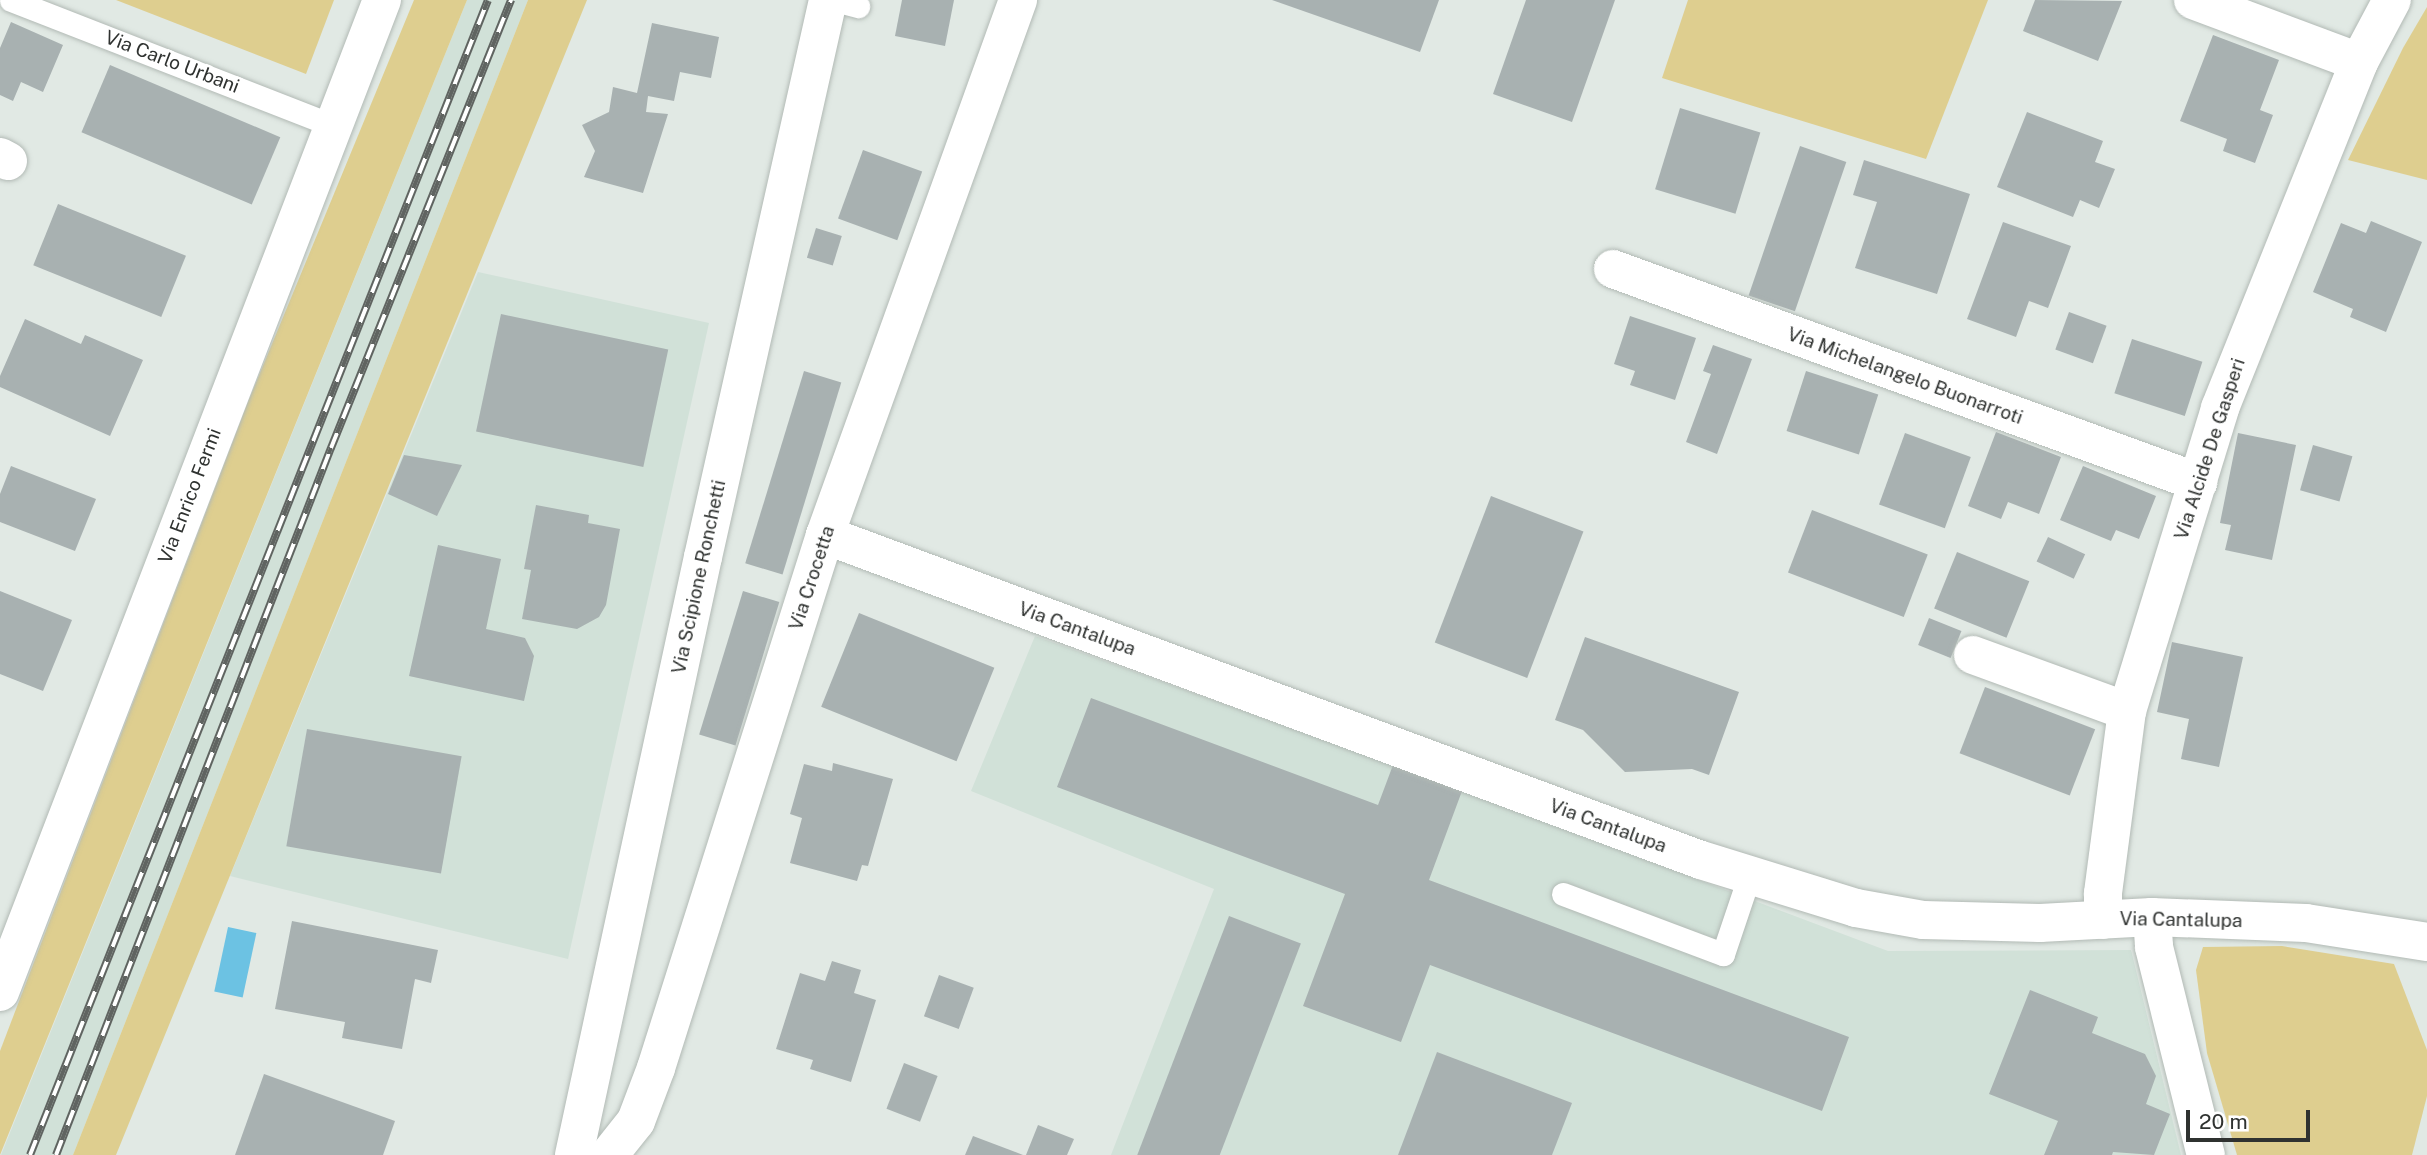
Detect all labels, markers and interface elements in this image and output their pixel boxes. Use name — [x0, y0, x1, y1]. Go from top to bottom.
street label: Via Carlo Urbani — [102, 26, 242, 98]
street label: Via Michelangelo Buonarroti — [1784, 323, 2026, 429]
street label: Via Alcide De Gasperi — [2170, 355, 2250, 543]
street label: Via Enrico Fermi — [154, 425, 226, 567]
street label: Via Scipione Ronchetti — [667, 478, 731, 676]
street label: Via Crocetta — [784, 523, 840, 633]
street label: Via Cantalupa — [1015, 597, 1139, 661]
street label: Via Cantalupa — [1546, 794, 1670, 858]
street label: Via Cantalupa — [2119, 908, 2243, 932]
scale bar — [2189, 1096, 2313, 1140]
text: 20 m — [2199, 1109, 2248, 1134]

